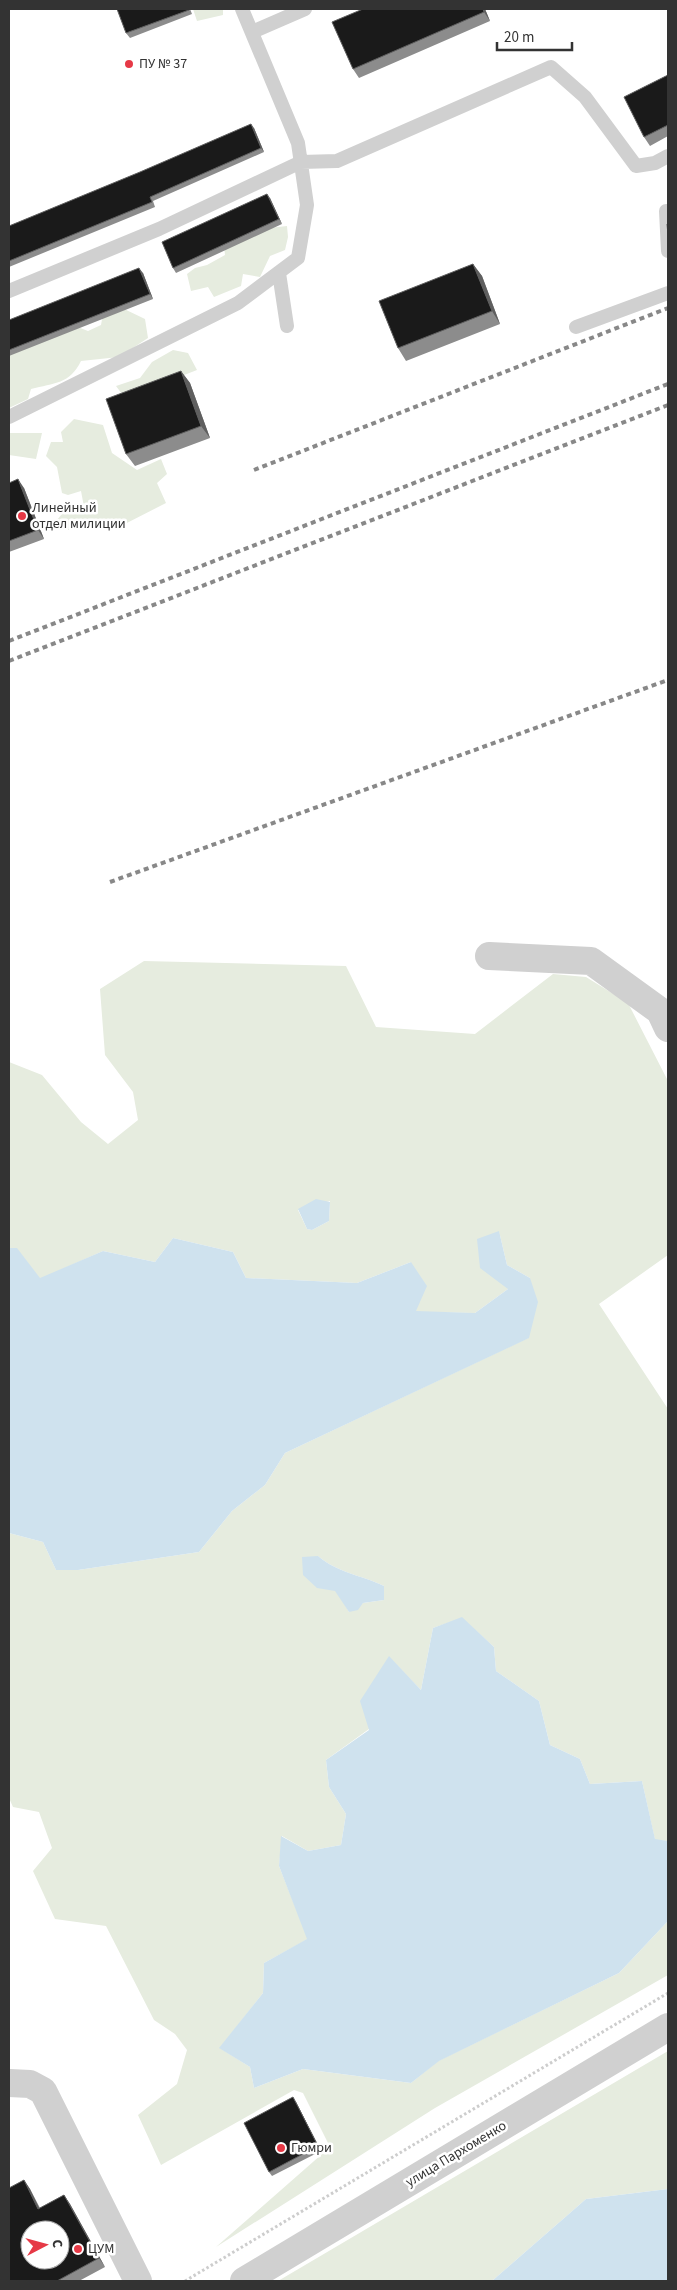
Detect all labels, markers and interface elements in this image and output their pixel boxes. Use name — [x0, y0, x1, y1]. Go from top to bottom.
scale bar — [497, 20, 572, 52]
text: 20 m — [504, 27, 534, 48]
place label: ПУ № 37 — [139, 54, 187, 74]
marker: ПУ № 37 — [123, 58, 135, 70]
place label: Линейный отдел милиции — [32, 498, 126, 534]
marker: Линейный отдел милиции — [16, 510, 28, 522]
street label: улица Пархоменко — [402, 2116, 510, 2192]
place label: Гюмри — [291, 2138, 332, 2158]
marker: Гюмри — [275, 2142, 287, 2154]
north arrow — [20, 2220, 70, 2270]
text: С — [47, 2239, 67, 2249]
place label: ЦУМ — [88, 2239, 114, 2259]
marker: ЦУМ — [72, 2243, 84, 2255]

